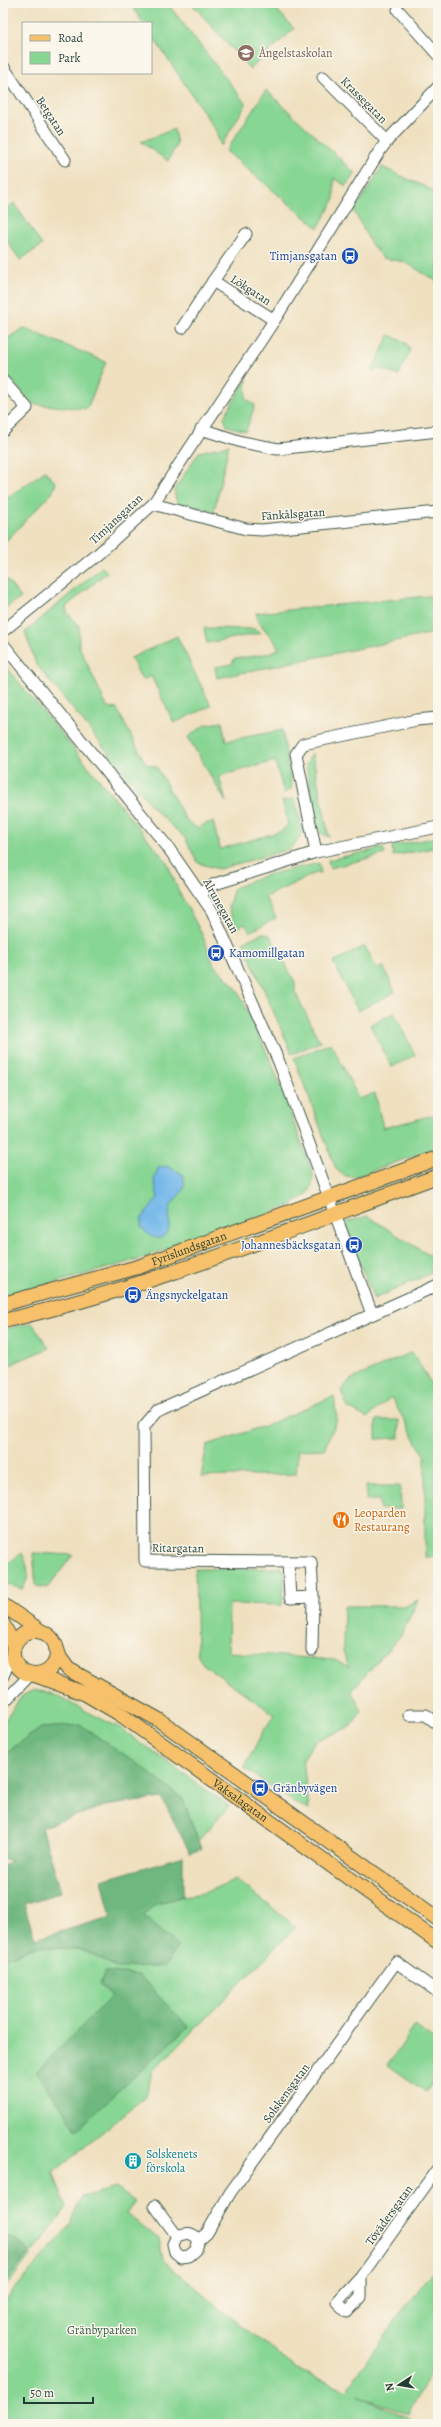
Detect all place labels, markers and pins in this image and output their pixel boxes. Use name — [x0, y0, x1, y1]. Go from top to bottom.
school or university icon: Ångelstaskolan — [236, 43, 256, 63]
place label: Ångelstaskolan — [258, 45, 333, 61]
bus stop icon: Timjansgatan — [340, 246, 360, 266]
place label: Timjansgatan — [270, 248, 337, 264]
bus stop icon: Kamomillgatan — [206, 943, 226, 963]
place label: Kamomillgatan — [229, 945, 305, 961]
bus stop icon: Johannesbäcksgatan — [344, 1235, 364, 1255]
place label: Johannesbäcksgatan — [241, 1237, 341, 1253]
bus stop icon: Ängsnyckelgatan — [123, 1285, 143, 1305]
place label: Ängsnyckelgatan — [145, 1287, 229, 1303]
place label: Leoparden Restaurang — [354, 1505, 410, 1535]
restaurant icon: Leoparden Restaurang — [331, 1510, 351, 1530]
bus stop icon: Gränbyvägen — [250, 1778, 270, 1798]
place label: Gränbyvägen — [273, 1780, 338, 1796]
place label: Solskenets förskola — [146, 2146, 198, 2176]
building icon: Solskenets förskola — [123, 2151, 143, 2171]

